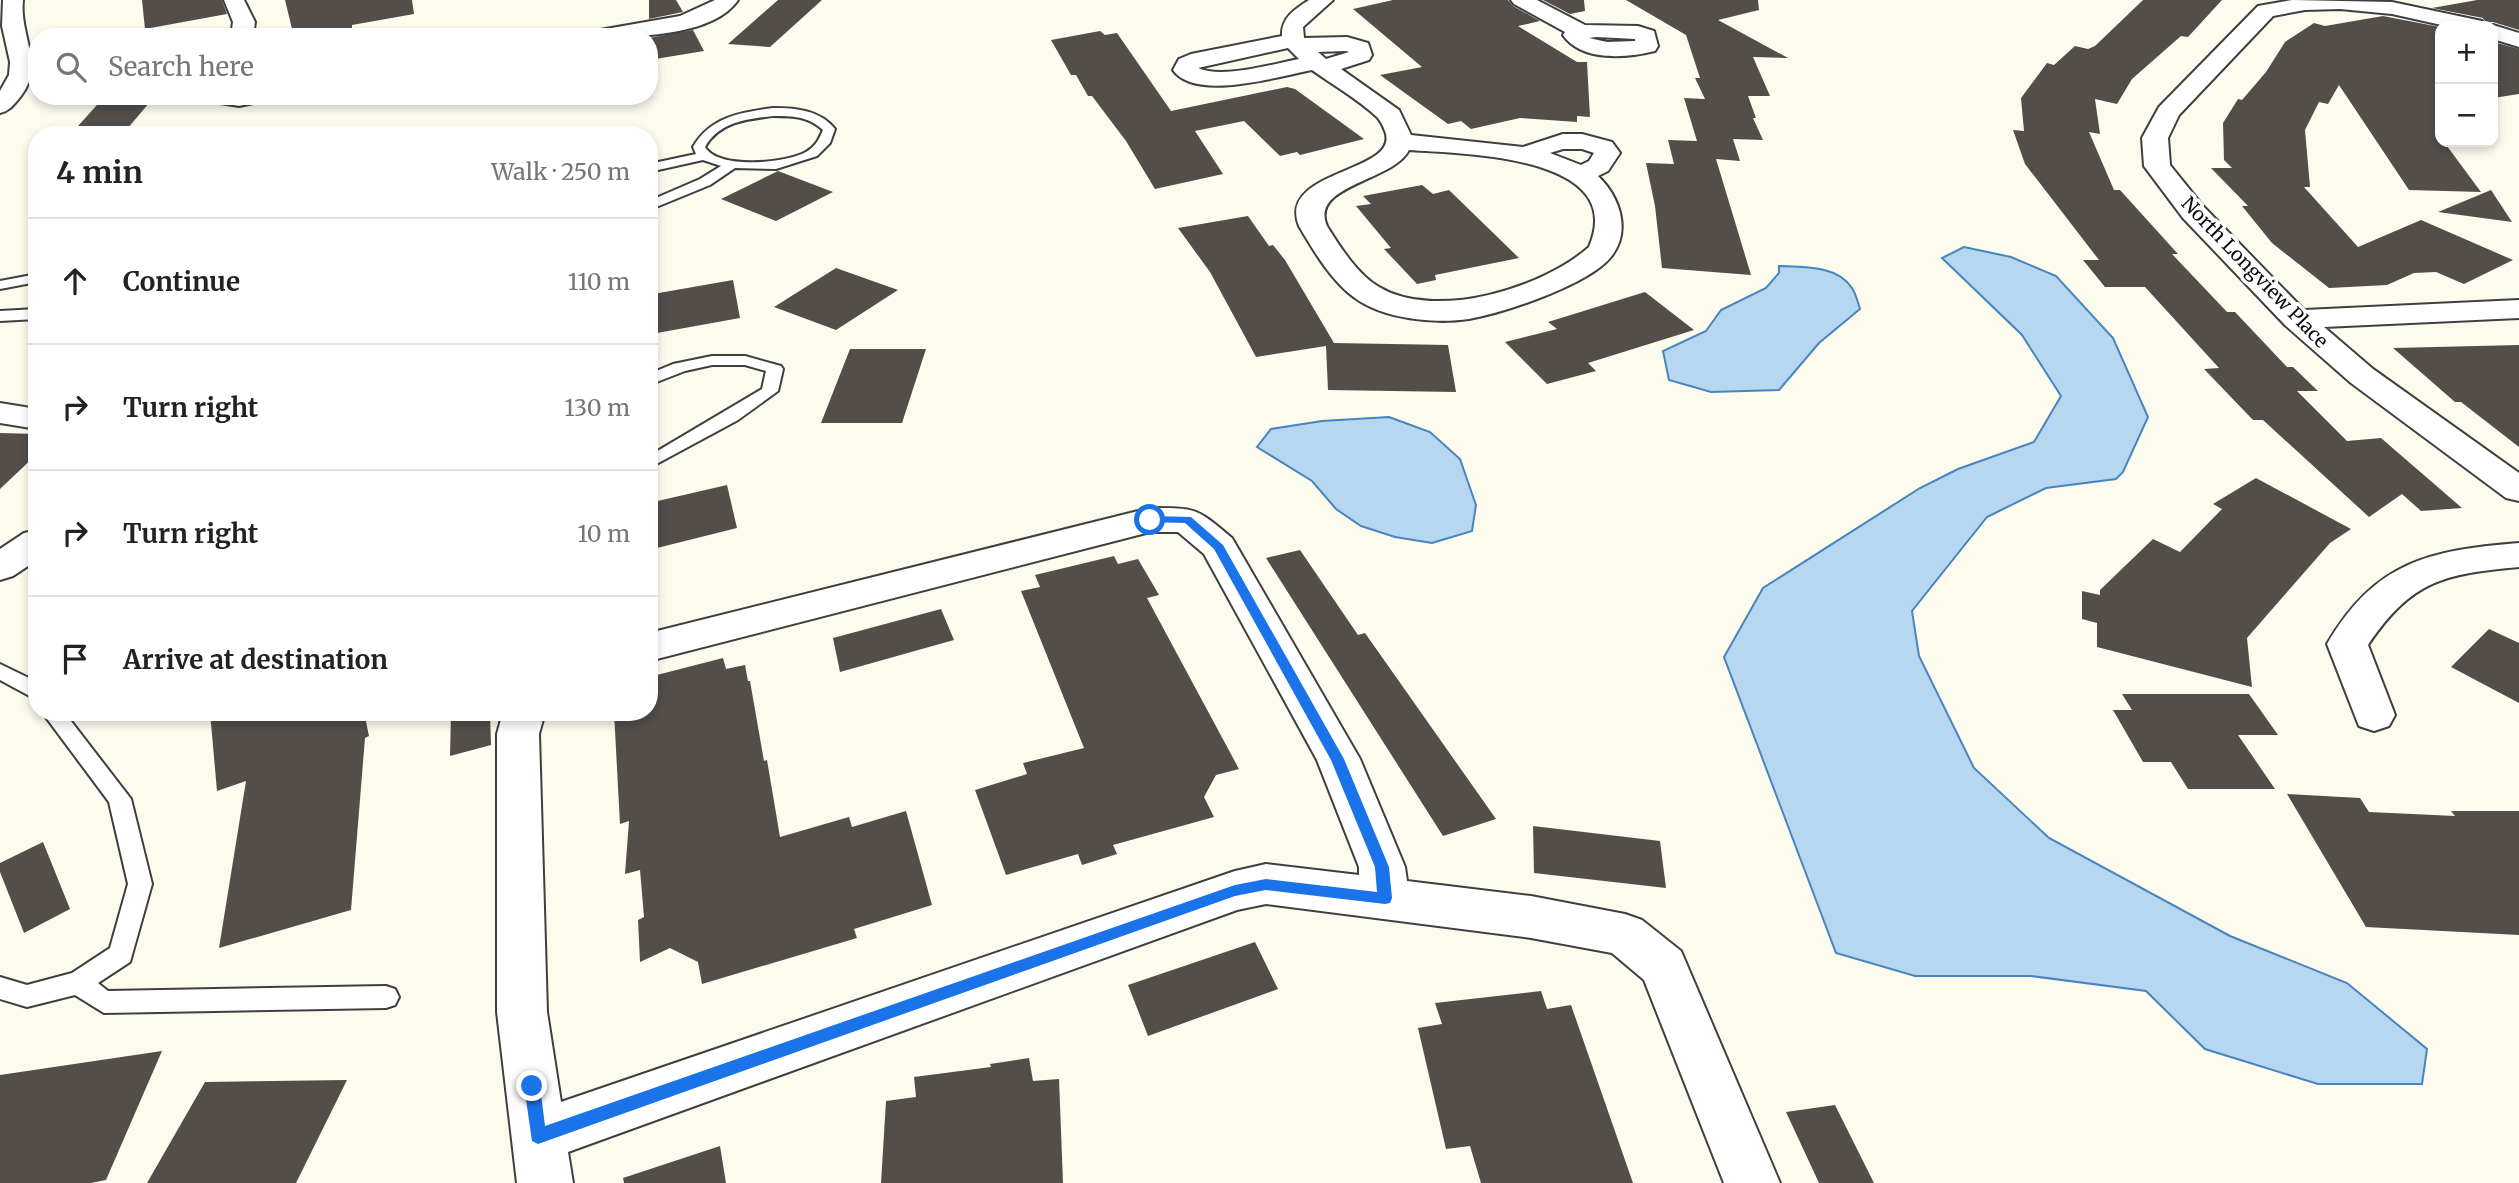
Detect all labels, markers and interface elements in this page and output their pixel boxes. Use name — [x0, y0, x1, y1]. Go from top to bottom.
map controls — [2435, 21, 2498, 147]
button: + — [2435, 21, 2498, 84]
search box — [28, 28, 658, 105]
icon: search — [52, 48, 90, 86]
text: Search here — [108, 50, 254, 83]
button: − — [2435, 84, 2498, 147]
text: 4 min — [56, 153, 143, 191]
text: Walk · 250 m — [491, 157, 630, 186]
street label: North Longview Place — [2177, 191, 2333, 353]
icon: ahead — [56, 262, 94, 300]
text: Continue — [123, 265, 240, 298]
text: 110 m — [568, 267, 630, 296]
icon: right — [56, 388, 94, 426]
text: Turn right — [123, 391, 258, 424]
text: 130 m — [564, 393, 630, 422]
route start — [1134, 504, 1165, 535]
icon: right — [56, 514, 94, 552]
text: Turn right — [123, 517, 258, 550]
text: 10 m — [577, 519, 630, 548]
icon: arrive — [56, 640, 94, 678]
text: Arrive at destination — [123, 643, 388, 676]
route end — [516, 1070, 547, 1101]

